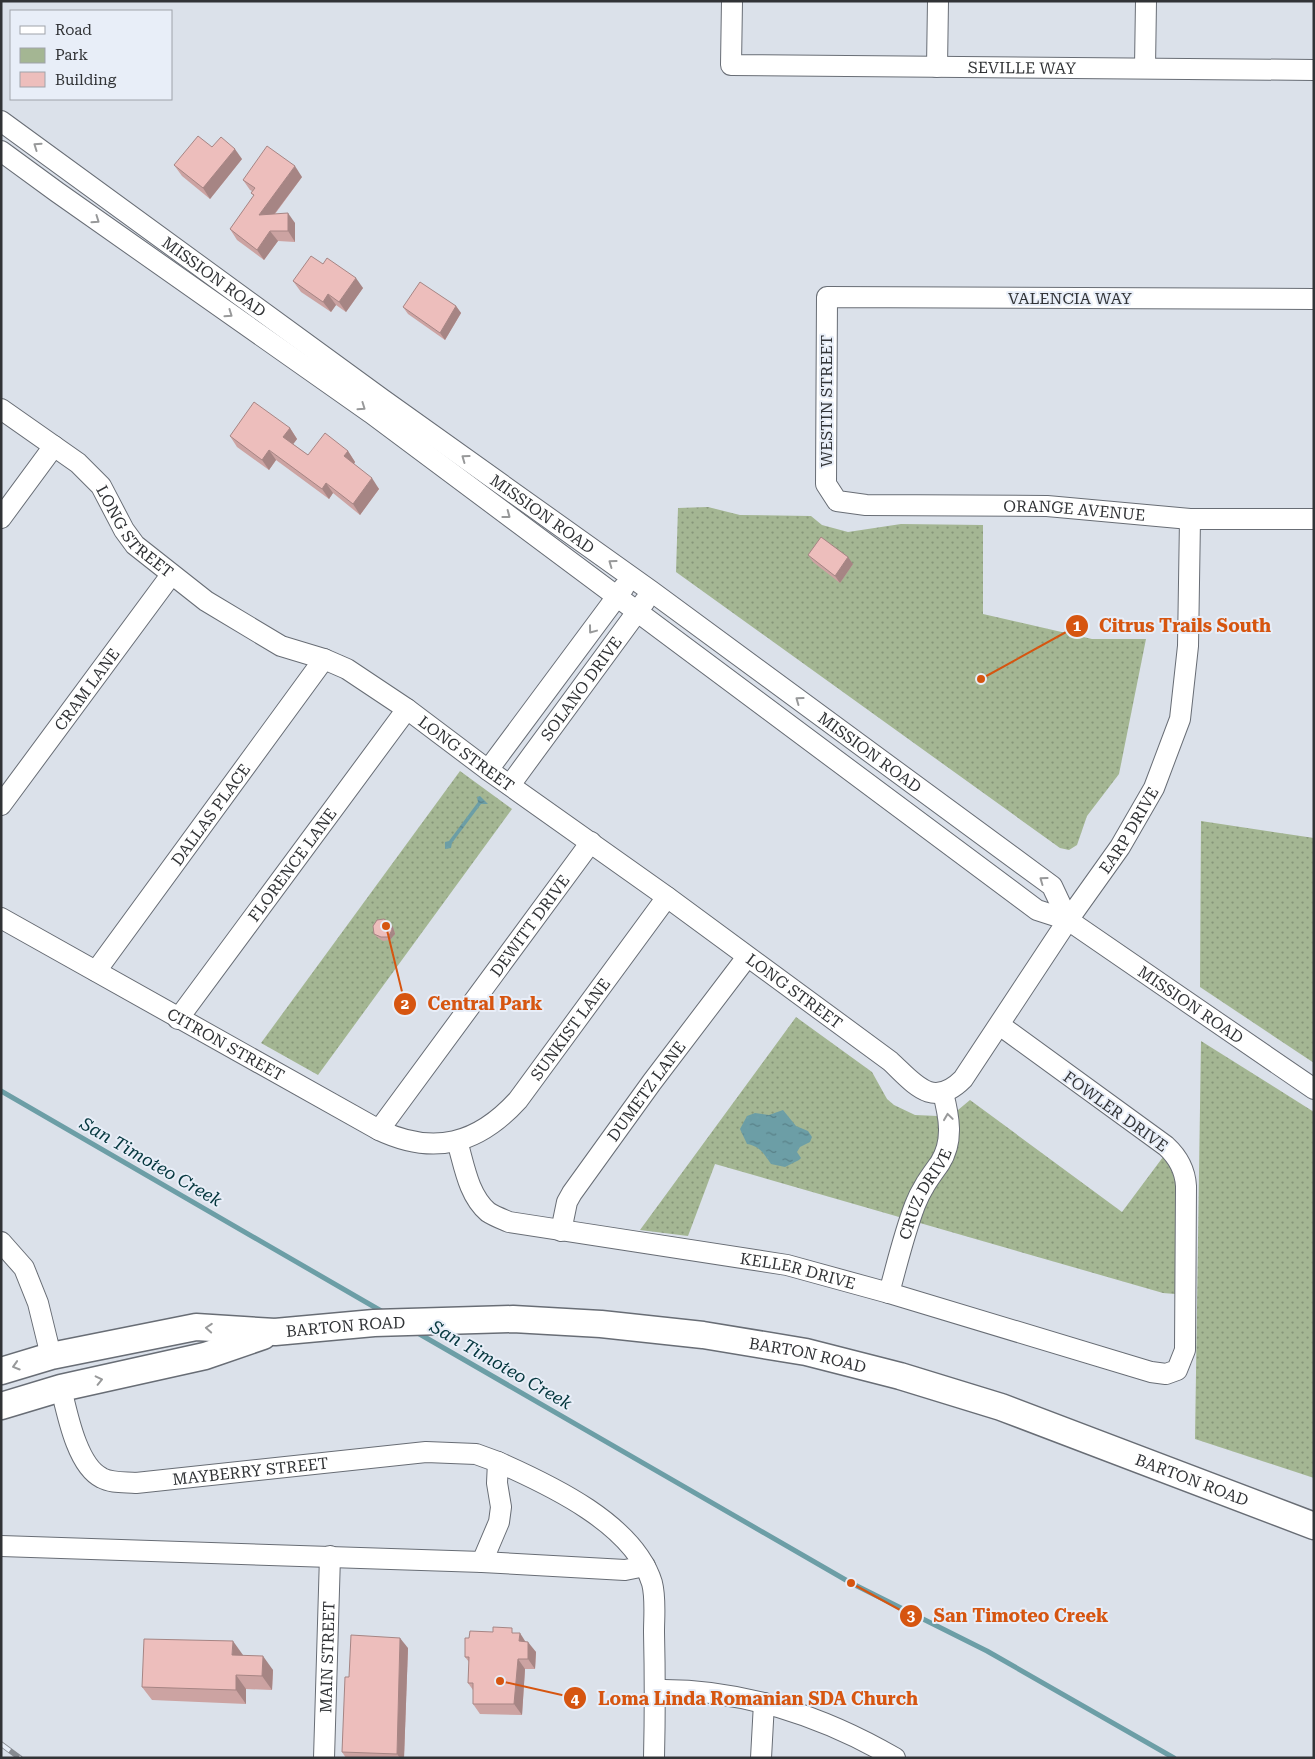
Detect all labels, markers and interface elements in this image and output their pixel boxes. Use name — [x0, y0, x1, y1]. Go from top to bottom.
legend — [10, 10, 172, 100]
text: Road — [55, 21, 92, 39]
text: Park — [55, 46, 89, 64]
street label: SEVILLE WAY — [968, 58, 1076, 78]
text: Building — [55, 71, 117, 89]
one-way arrow — [33, 143, 43, 152]
one-way arrow — [91, 214, 100, 223]
street label: MISSION ROAD — [158, 233, 269, 321]
street label: VALENCIA WAY — [1008, 289, 1132, 308]
one-way arrow — [223, 308, 233, 317]
street label: WESTIN STREET — [817, 334, 836, 467]
one-way arrow — [356, 401, 366, 410]
one-way arrow — [461, 455, 471, 464]
street label: MISSION ROAD — [487, 470, 598, 558]
street label: LONG STREET — [92, 482, 177, 582]
street label: ORANGE AVENUE — [1003, 497, 1146, 525]
one-way arrow — [501, 509, 510, 517]
one-way arrow — [608, 560, 618, 569]
callout: Citrus Trails South — [1064, 609, 1281, 642]
text: Citrus Trails South — [1099, 615, 1271, 636]
text: 1 — [1073, 617, 1082, 635]
one-way arrow — [589, 624, 598, 634]
street label: SOLANO DRIVE — [537, 633, 626, 744]
street label: CRAM LANE — [50, 645, 124, 734]
one-way arrow — [796, 697, 805, 706]
street label: MISSION ROAD — [814, 708, 925, 797]
street label: LONG STREET — [414, 712, 518, 796]
street label: DALLAS PLACE — [167, 760, 254, 869]
street label: EARP DRIVE — [1095, 784, 1163, 877]
street label: FLORENCE LANE — [244, 804, 341, 925]
street label: DEWITT DRIVE — [486, 871, 574, 980]
one-way arrow — [1040, 877, 1049, 885]
street label: LONG STREET — [742, 950, 846, 1033]
street label: MISSION ROAD — [1134, 962, 1247, 1048]
street label: SUNKIST LANE — [527, 975, 614, 1084]
callout: Central Park — [392, 987, 552, 1020]
text: Central Park — [428, 993, 543, 1014]
text: 2 — [401, 995, 409, 1013]
street label: CITRON STREET — [164, 1004, 288, 1085]
street label: DUMETZ LANE — [603, 1038, 690, 1145]
street label: FOWLER DRIVE — [1060, 1067, 1172, 1156]
water label: San Timoteo Creek — [76, 1112, 226, 1211]
one-way arrow — [944, 1113, 954, 1122]
street label: CRUZ DRIVE — [895, 1146, 956, 1242]
street label: KELLER DRIVE — [739, 1249, 858, 1293]
street label: BARTON ROAD — [285, 1313, 405, 1341]
water label: San Timoteo Creek — [426, 1315, 576, 1414]
one-way arrow — [205, 1322, 213, 1333]
street label: BARTON ROAD — [748, 1334, 868, 1377]
one-way arrow — [13, 1361, 21, 1371]
one-way arrow — [95, 1375, 104, 1386]
street label: BARTON ROAD — [1133, 1450, 1251, 1510]
street label: MAYBERRY STREET — [171, 1453, 330, 1489]
callout: San Timoteo Creek — [899, 1599, 1118, 1632]
street label: MAIN STREET — [316, 1601, 339, 1713]
text: San Timoteo Creek — [934, 1605, 1109, 1626]
text: 3 — [907, 1607, 916, 1625]
callout: Loma Linda Romanian SDA Church — [563, 1682, 928, 1715]
text: Loma Linda Romanian SDA Church — [598, 1688, 918, 1709]
text: 4 — [571, 1690, 580, 1708]

